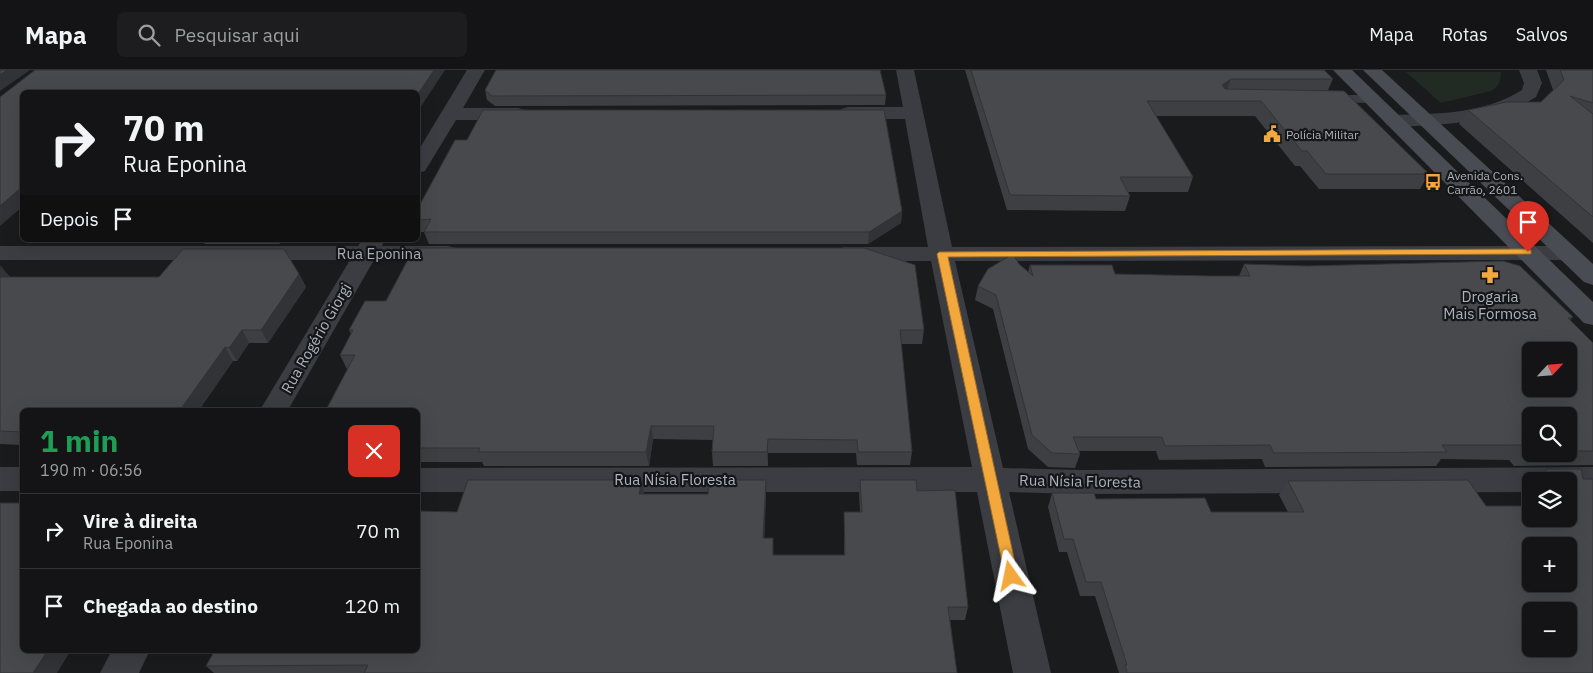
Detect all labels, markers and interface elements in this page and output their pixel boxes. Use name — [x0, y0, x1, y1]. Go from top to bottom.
search box — [117, 12, 467, 57]
text: Mapa — [25, 19, 87, 51]
icon: search — [135, 21, 163, 49]
text: Pesquisar aqui — [175, 23, 300, 47]
text: Mapa — [1369, 23, 1414, 46]
text: Rotas — [1442, 23, 1488, 46]
text: Salvos — [1516, 23, 1568, 46]
text: 70 m — [123, 105, 205, 151]
icon: right — [40, 110, 105, 175]
public building icon: Polícia Militar — [1262, 124, 1282, 144]
place label: Polícia Militar — [1286, 127, 1359, 142]
text: Rua Eponina — [123, 149, 247, 178]
place label: Avenida Cons. Carrão, 2601 — [1447, 168, 1523, 197]
bus stop icon: Avenida Cons. Carrão, 2601 — [1423, 172, 1443, 192]
pin — [1507, 201, 1549, 252]
icon: arrive — [109, 205, 137, 233]
text: Depois — [40, 207, 99, 231]
icon: arrive — [1514, 208, 1542, 236]
street label: Rua Eponina — [337, 244, 421, 263]
pharmacy icon: Drogaria Mais Formosa — [1480, 265, 1500, 285]
street label: Rua Rogério Giorgi — [277, 280, 355, 396]
place label: Drogaria Mais Formosa — [1443, 287, 1537, 323]
north arrow — [1522, 342, 1578, 398]
map controls — [1522, 342, 1577, 657]
button: search — [1522, 407, 1577, 462]
text: 1 min — [40, 421, 118, 460]
button: close — [348, 425, 400, 477]
text: 190 m · 06:56 — [40, 460, 142, 480]
street label: Rua Nísia Floresta — [614, 470, 736, 489]
street label: Rua Nísia Floresta — [1019, 470, 1141, 492]
button: layers — [1522, 472, 1577, 527]
text: Vire à direita — [83, 509, 198, 533]
icon: right — [40, 517, 68, 545]
text: 70 m — [356, 519, 400, 543]
text: Rua Eponina — [83, 533, 173, 553]
button: + — [1522, 537, 1577, 592]
position arrow — [984, 549, 1036, 601]
icon: arrive — [40, 592, 68, 620]
text: Chegada ao destino — [83, 594, 258, 618]
text: 120 m — [345, 594, 400, 618]
button: − — [1522, 602, 1577, 657]

